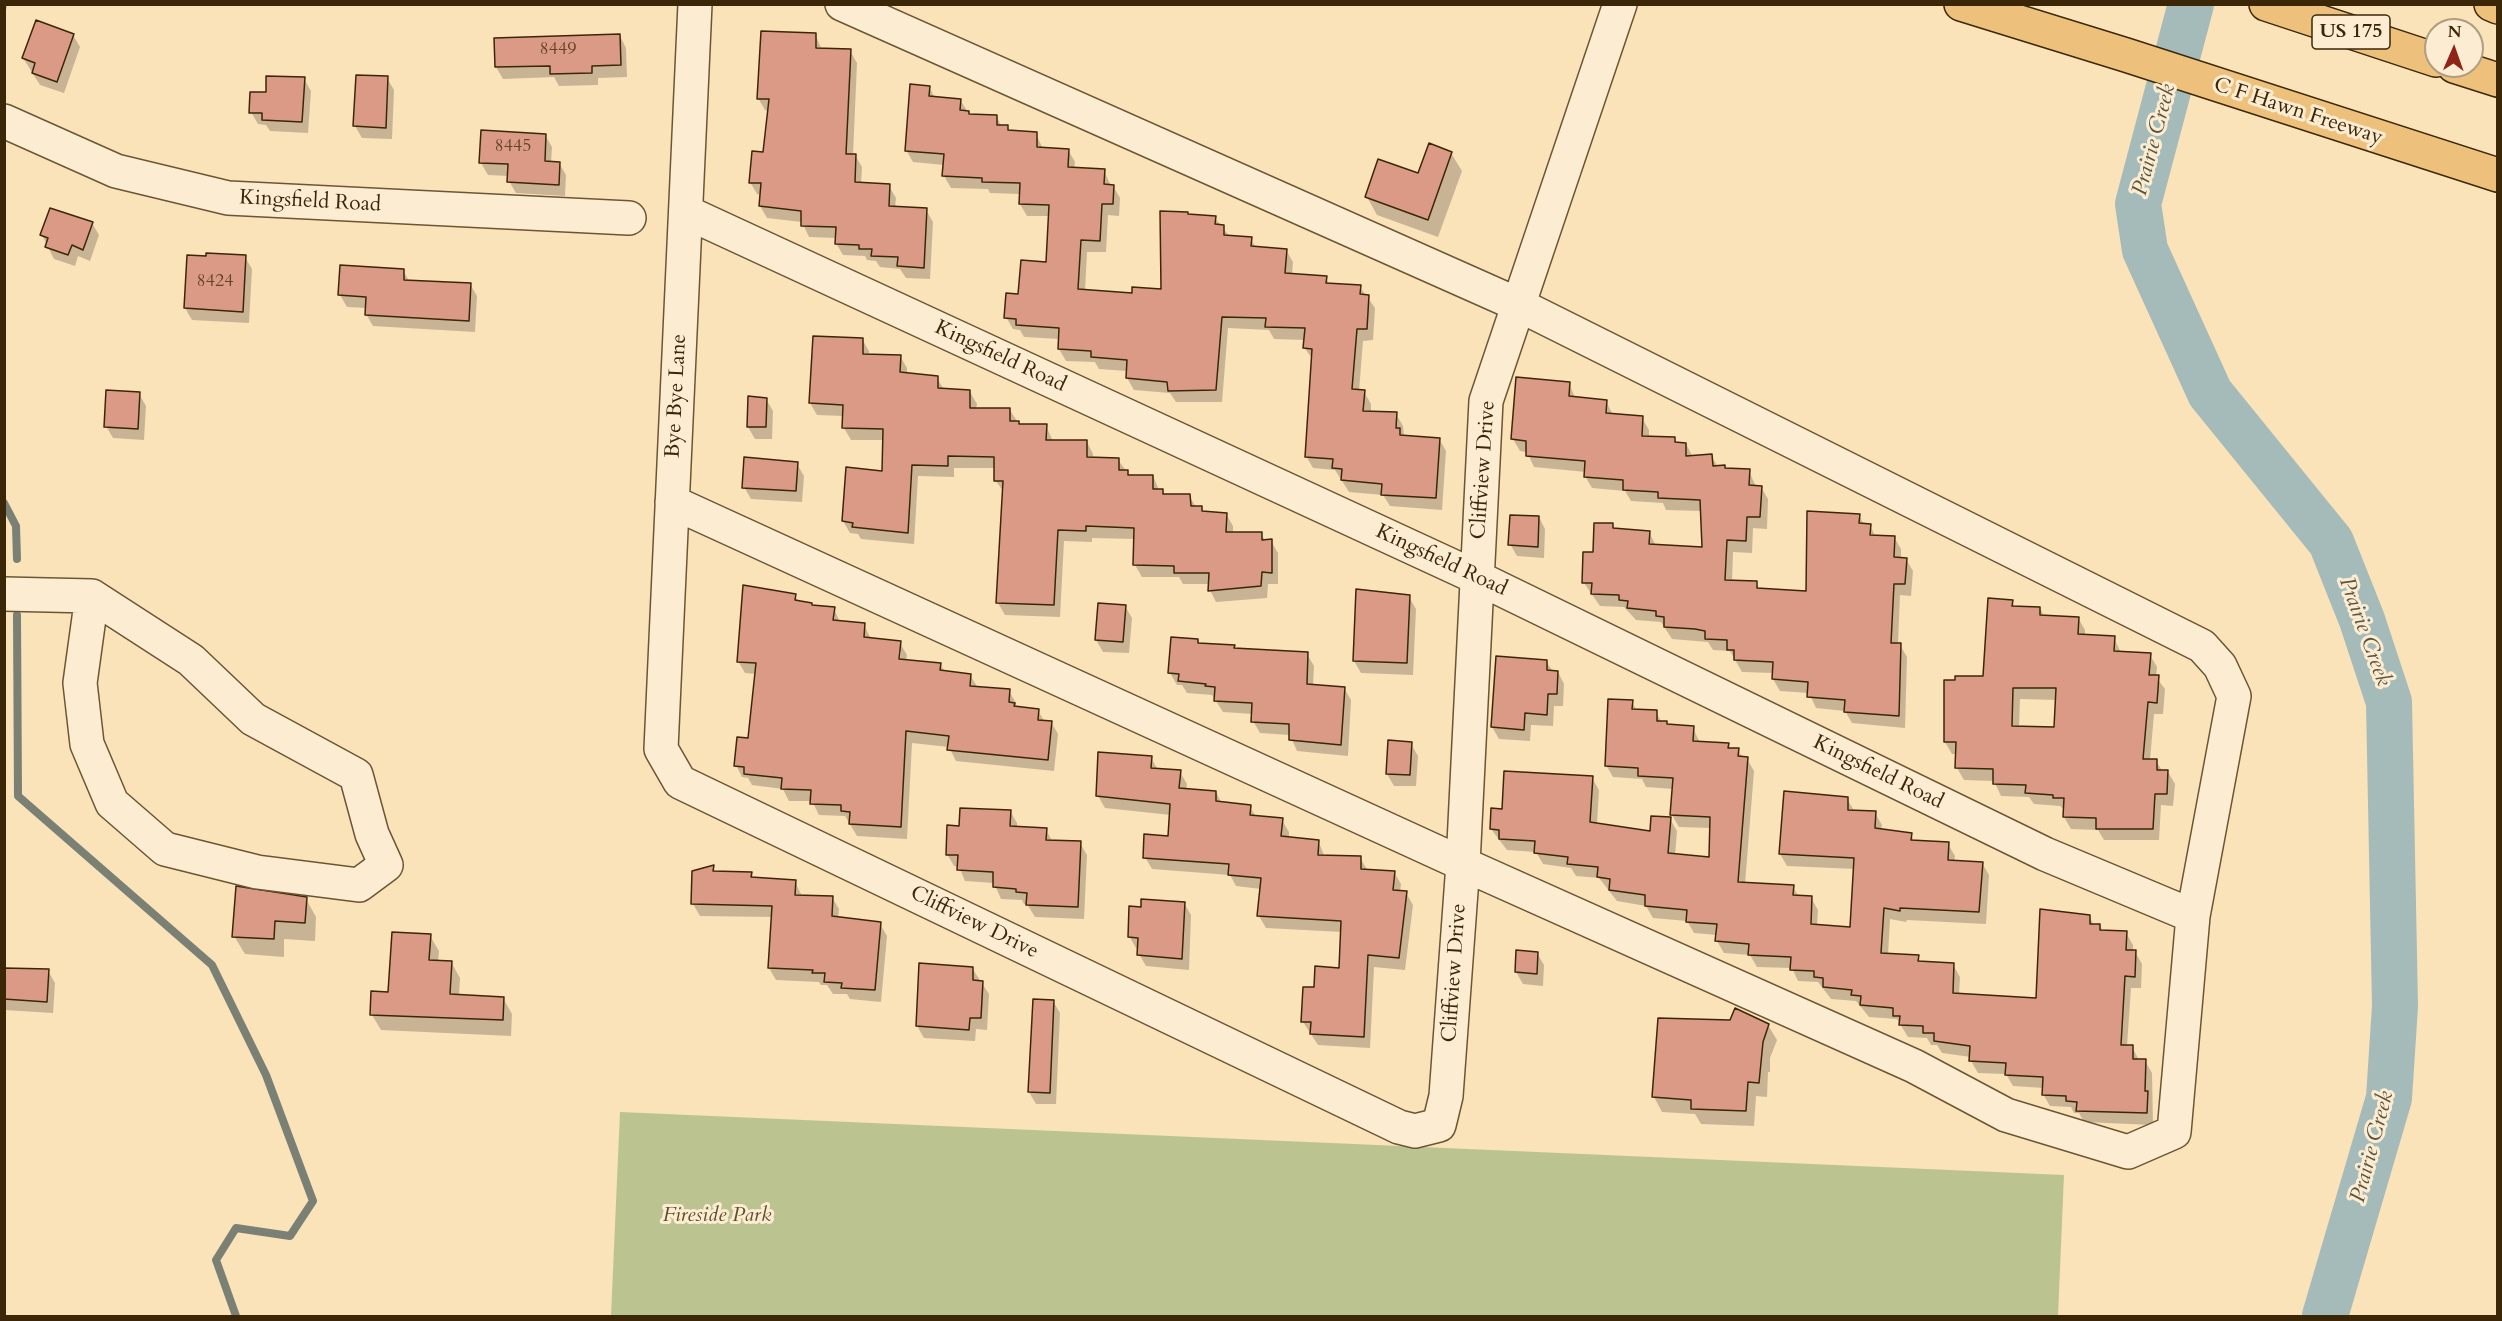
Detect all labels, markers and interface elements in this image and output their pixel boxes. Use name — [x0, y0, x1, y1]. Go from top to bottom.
road number: US 175 — [2312, 15, 2390, 49]
north arrow — [2424, 18, 2484, 78]
text: N — [2447, 21, 2462, 43]
house number: 8449 — [540, 39, 576, 61]
street label: C F Hawn Freeway — [2210, 73, 2386, 151]
water label: Prairie Creek — [2127, 82, 2183, 198]
house number: 8445 — [495, 136, 531, 158]
street label: Kingsfield Road — [238, 186, 382, 218]
house number: 8424 — [197, 271, 233, 293]
street label: Kingsfield Road — [930, 316, 1070, 398]
street label: Bye Bye Lane — [661, 333, 693, 459]
street label: Cliffview Drive — [1467, 400, 1501, 540]
street label: Kingsfield Road — [1371, 520, 1511, 602]
water label: Prairie Creek — [2332, 574, 2396, 690]
street label: Kingsfield Road — [1809, 731, 1947, 815]
street label: Cliffview Drive — [906, 881, 1042, 965]
street label: Cliffview Drive — [1438, 903, 1472, 1043]
water label: Prairie Creek — [2345, 1089, 2401, 1205]
park label: Fireside Park — [663, 1203, 771, 1229]

